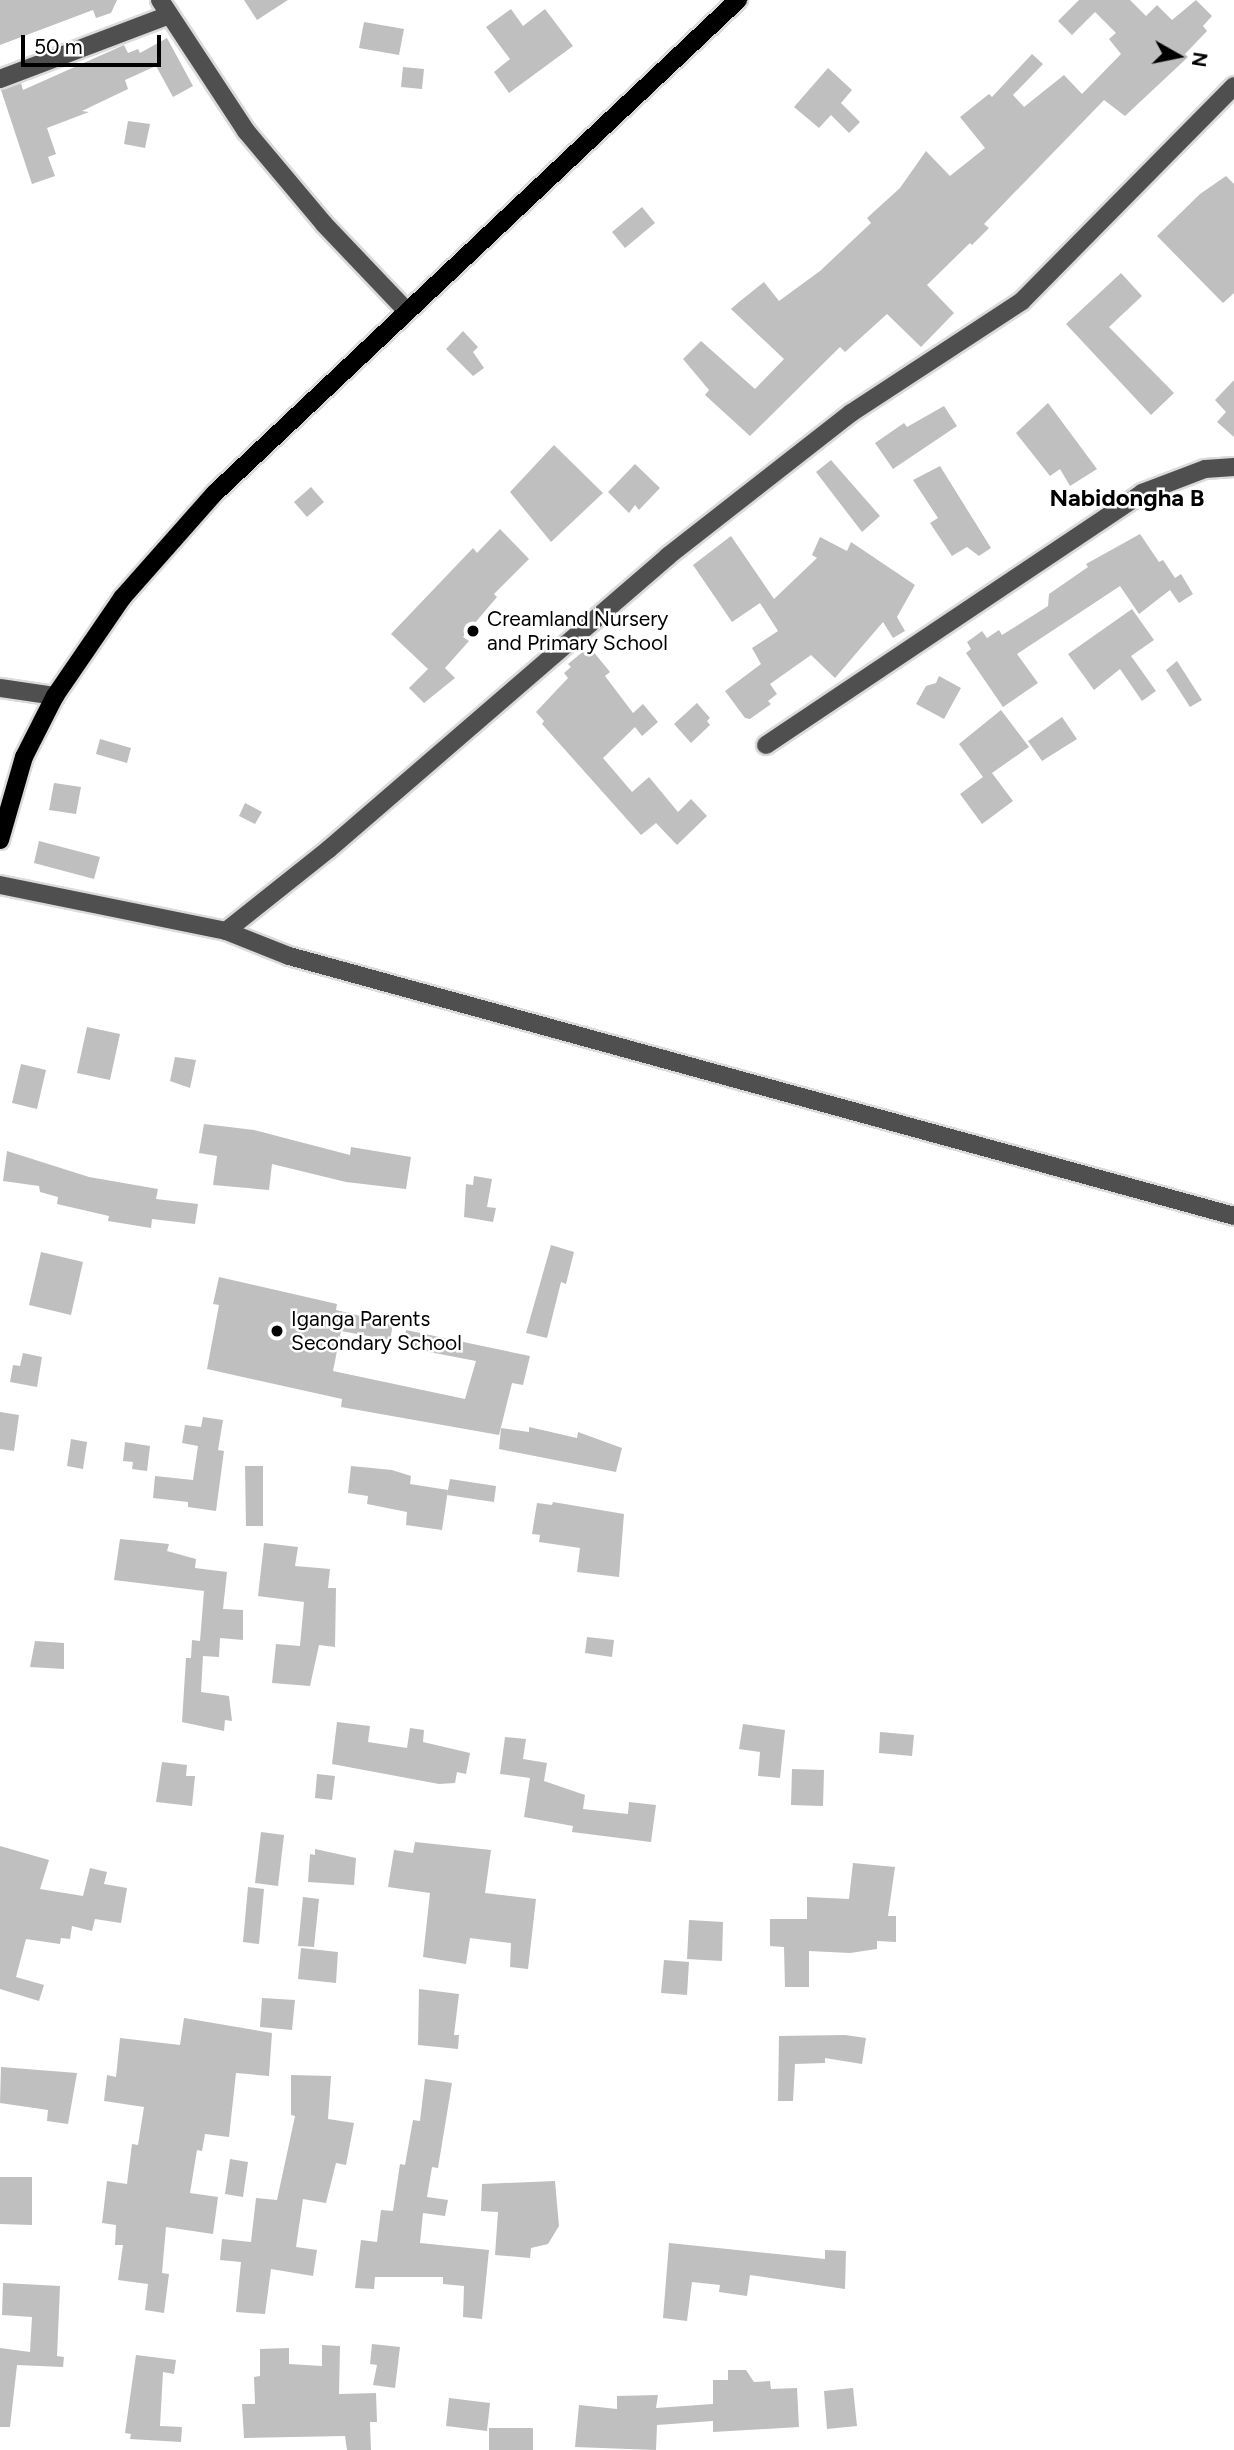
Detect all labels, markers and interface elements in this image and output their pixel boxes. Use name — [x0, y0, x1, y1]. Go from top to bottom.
scale bar — [24, 21, 164, 65]
north arrow — [1143, 21, 1213, 91]
text: 50 m — [34, 34, 83, 59]
text: N — [1187, 50, 1212, 68]
district label: Nabidongha B — [1049, 484, 1205, 512]
place label: Creamland Nursery and Primary School — [487, 606, 668, 656]
marker: Creamland Nursery and Primary School — [465, 623, 481, 639]
place label: Iganga Parents Secondary School — [291, 1306, 462, 1356]
marker: Iganga Parents Secondary School — [269, 1323, 285, 1339]

